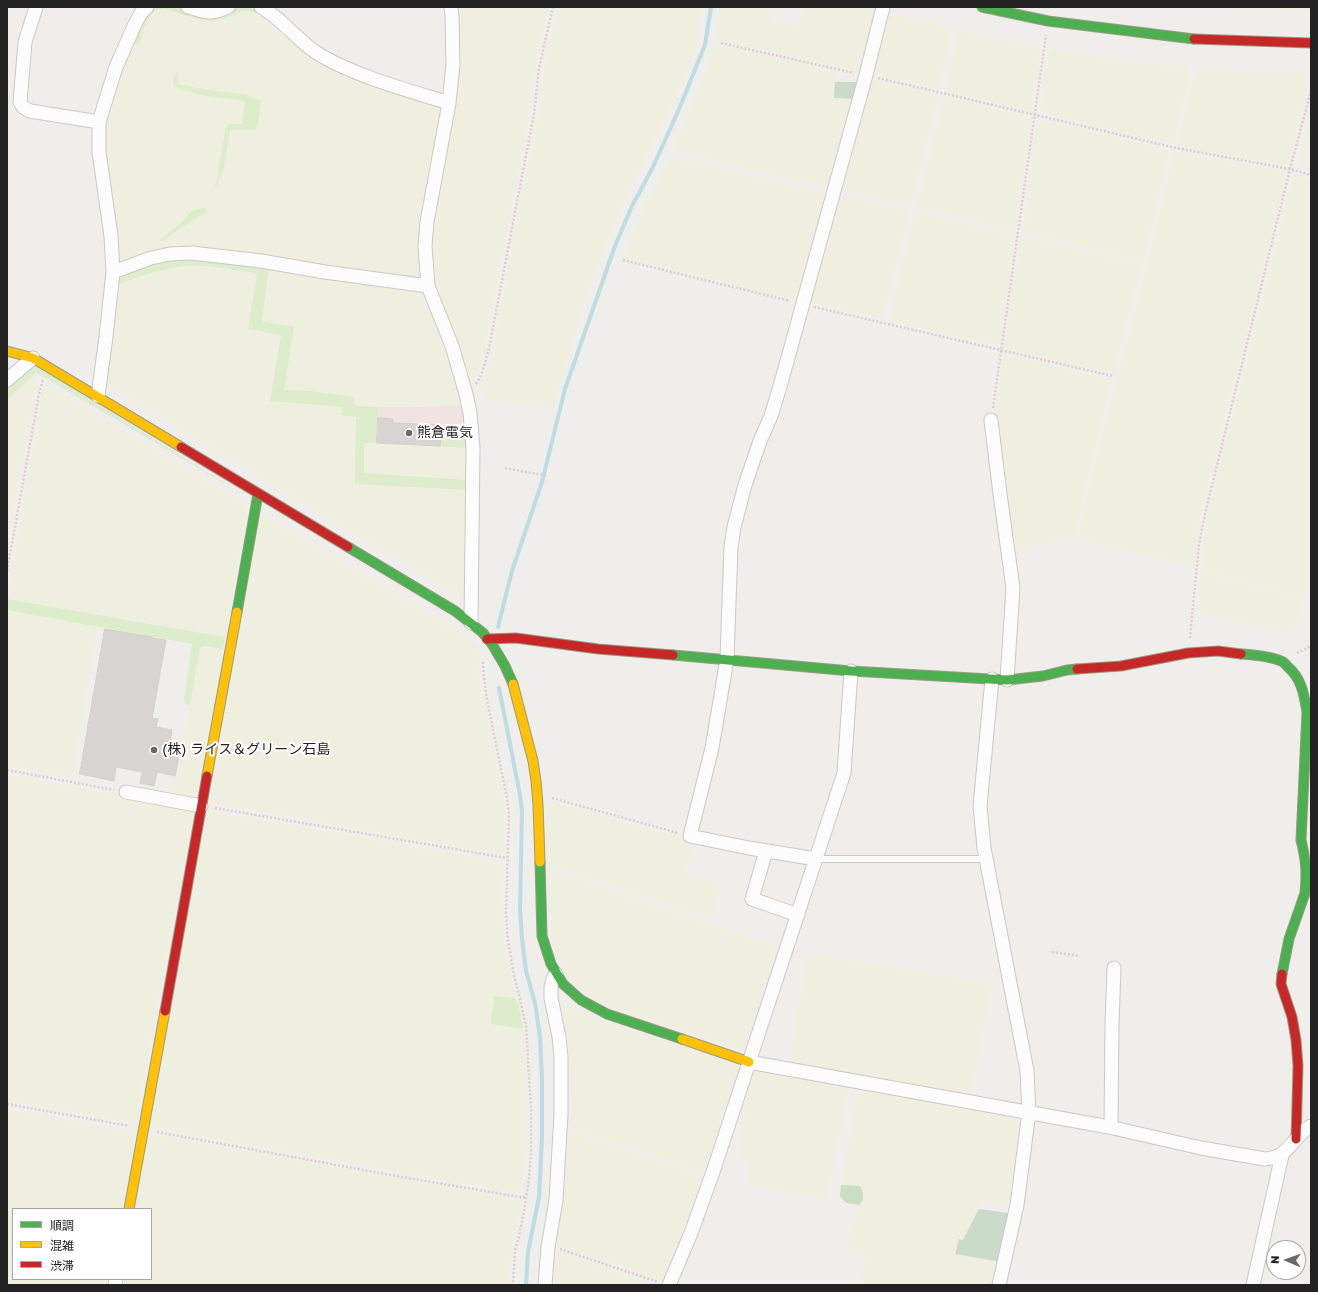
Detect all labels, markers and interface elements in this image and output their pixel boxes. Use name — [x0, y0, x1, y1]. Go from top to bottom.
place label: 熊倉電気 — [417, 425, 473, 441]
marker: 熊倉電気 — [404, 428, 414, 438]
place label: (株) ライス＆グリーン石島 — [162, 742, 330, 758]
marker: (株) ライス＆グリーン石島 — [149, 745, 159, 755]
legend — [12, 1208, 152, 1280]
text: 順調 — [50, 1218, 74, 1233]
text: 混雑 — [50, 1238, 74, 1253]
north arrow — [1266, 1240, 1306, 1280]
text: N — [1268, 1255, 1281, 1264]
text: 渋滞 — [50, 1258, 74, 1273]

